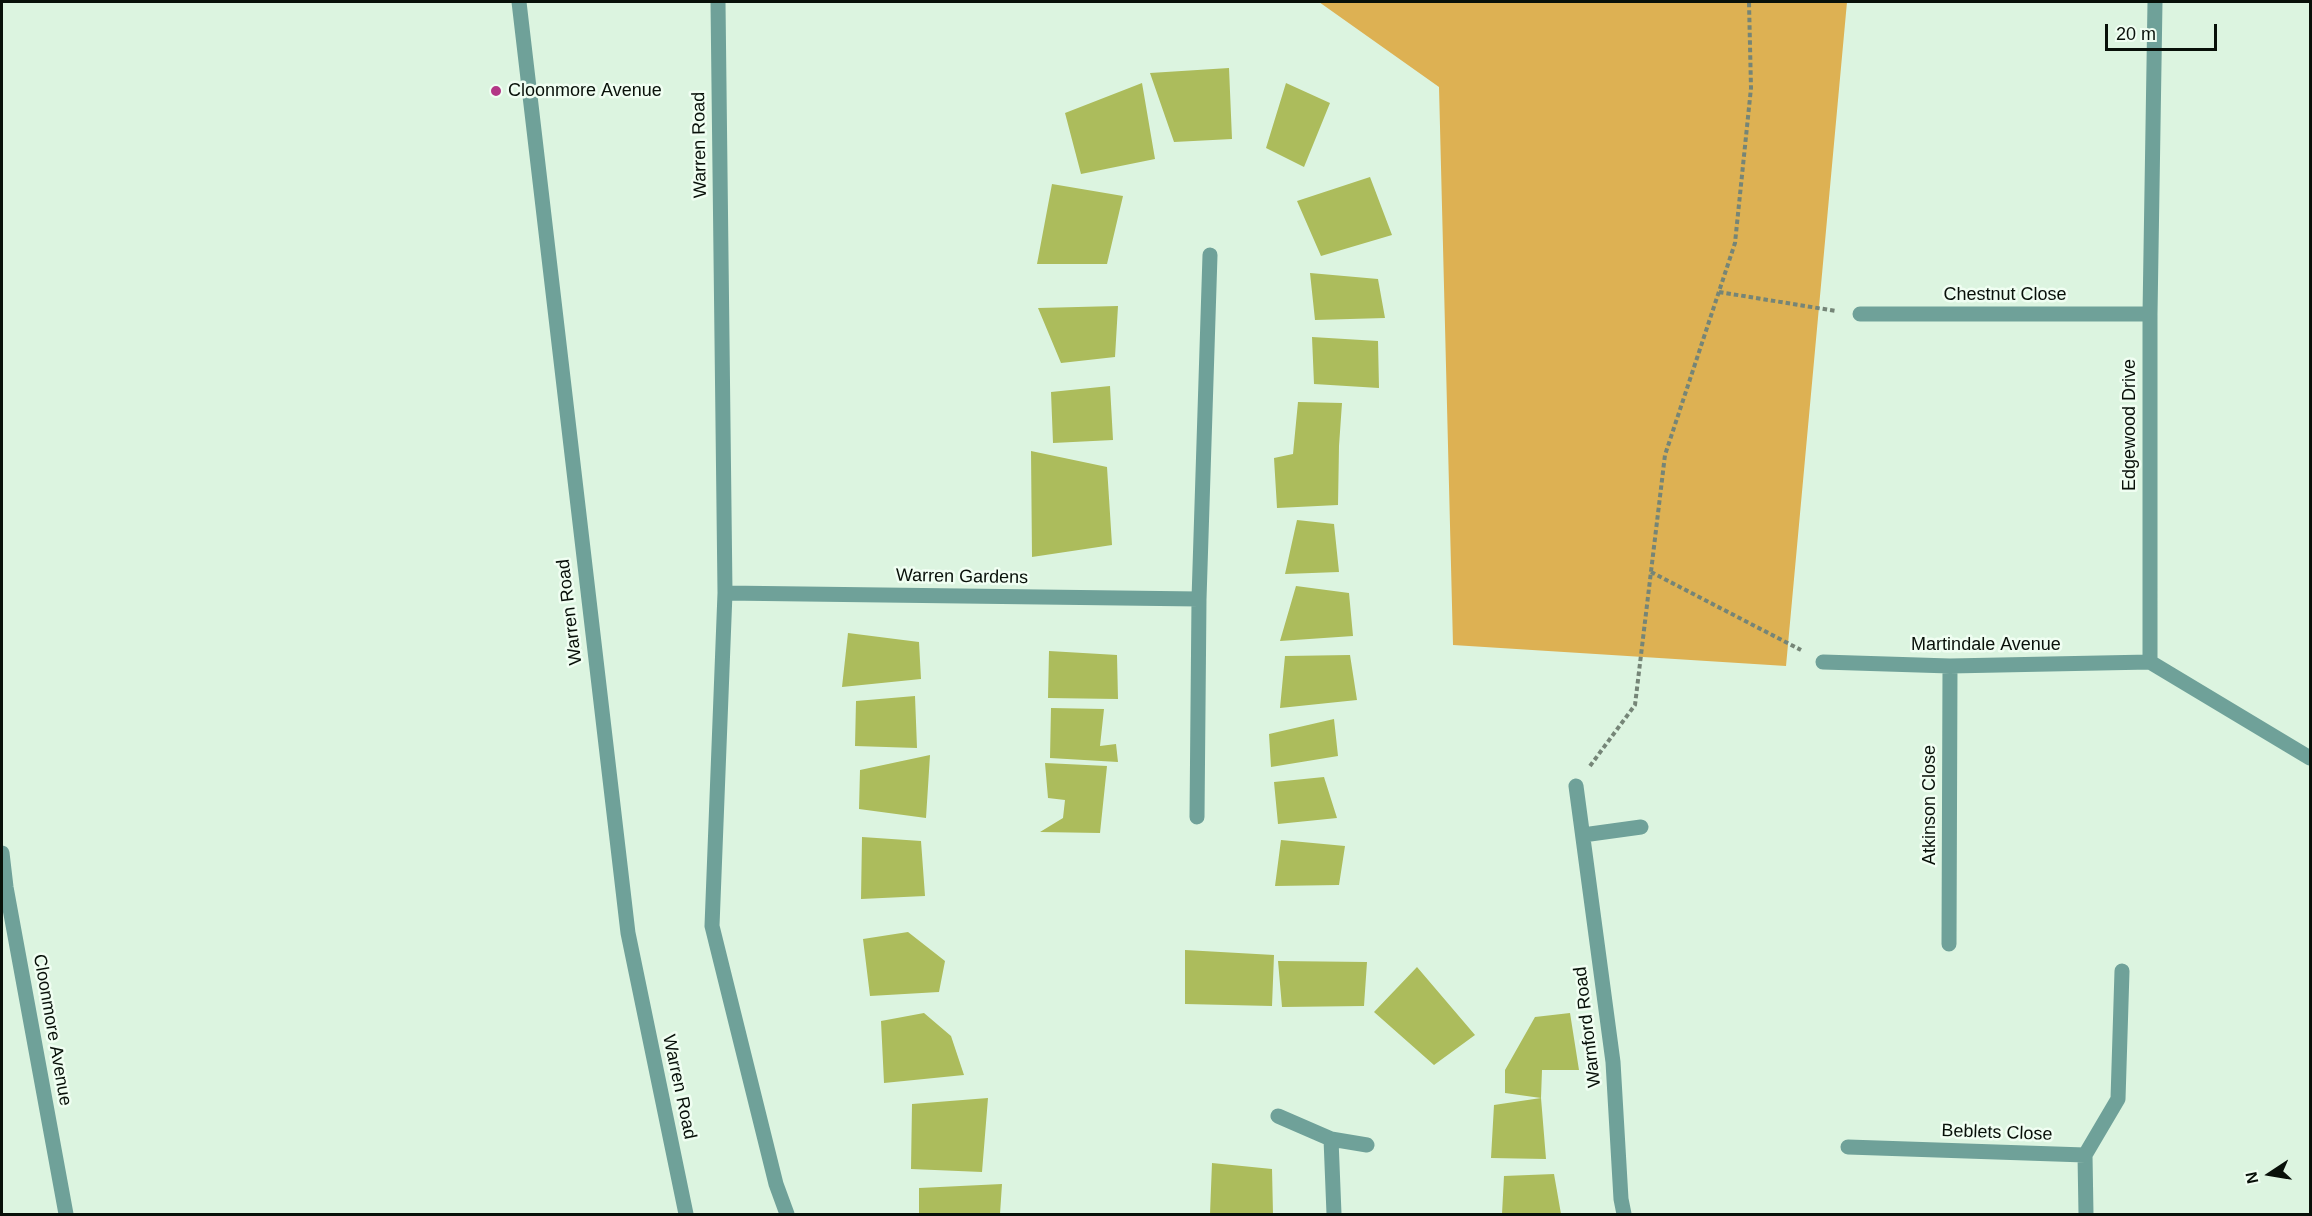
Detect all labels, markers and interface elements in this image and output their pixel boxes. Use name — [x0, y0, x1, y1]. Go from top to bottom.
scale bar — [2108, 12, 2220, 50]
text: 20 m — [2116, 24, 2156, 44]
place label: Cloonmore Avenue — [508, 80, 662, 102]
marker: Cloonmore Avenue — [489, 84, 503, 98]
street label: Warren Road — [688, 92, 712, 198]
street label: Chestnut Close — [1943, 284, 2067, 306]
street label: Edgewood Drive — [2119, 359, 2141, 491]
street label: Warren Road — [553, 558, 587, 666]
street label: Warren Gardens — [896, 565, 1028, 589]
street label: Martindale Avenue — [1911, 634, 2061, 656]
street label: Atkinson Close — [1919, 745, 1941, 865]
street label: Cloonmore Avenue — [28, 952, 76, 1108]
street label: Warnford Road — [1570, 965, 1606, 1089]
street label: Warren Road — [657, 1033, 701, 1141]
street label: Beblets Close — [1941, 1120, 2053, 1146]
north arrow — [2240, 1144, 2300, 1204]
text: N — [2242, 1170, 2261, 1185]

